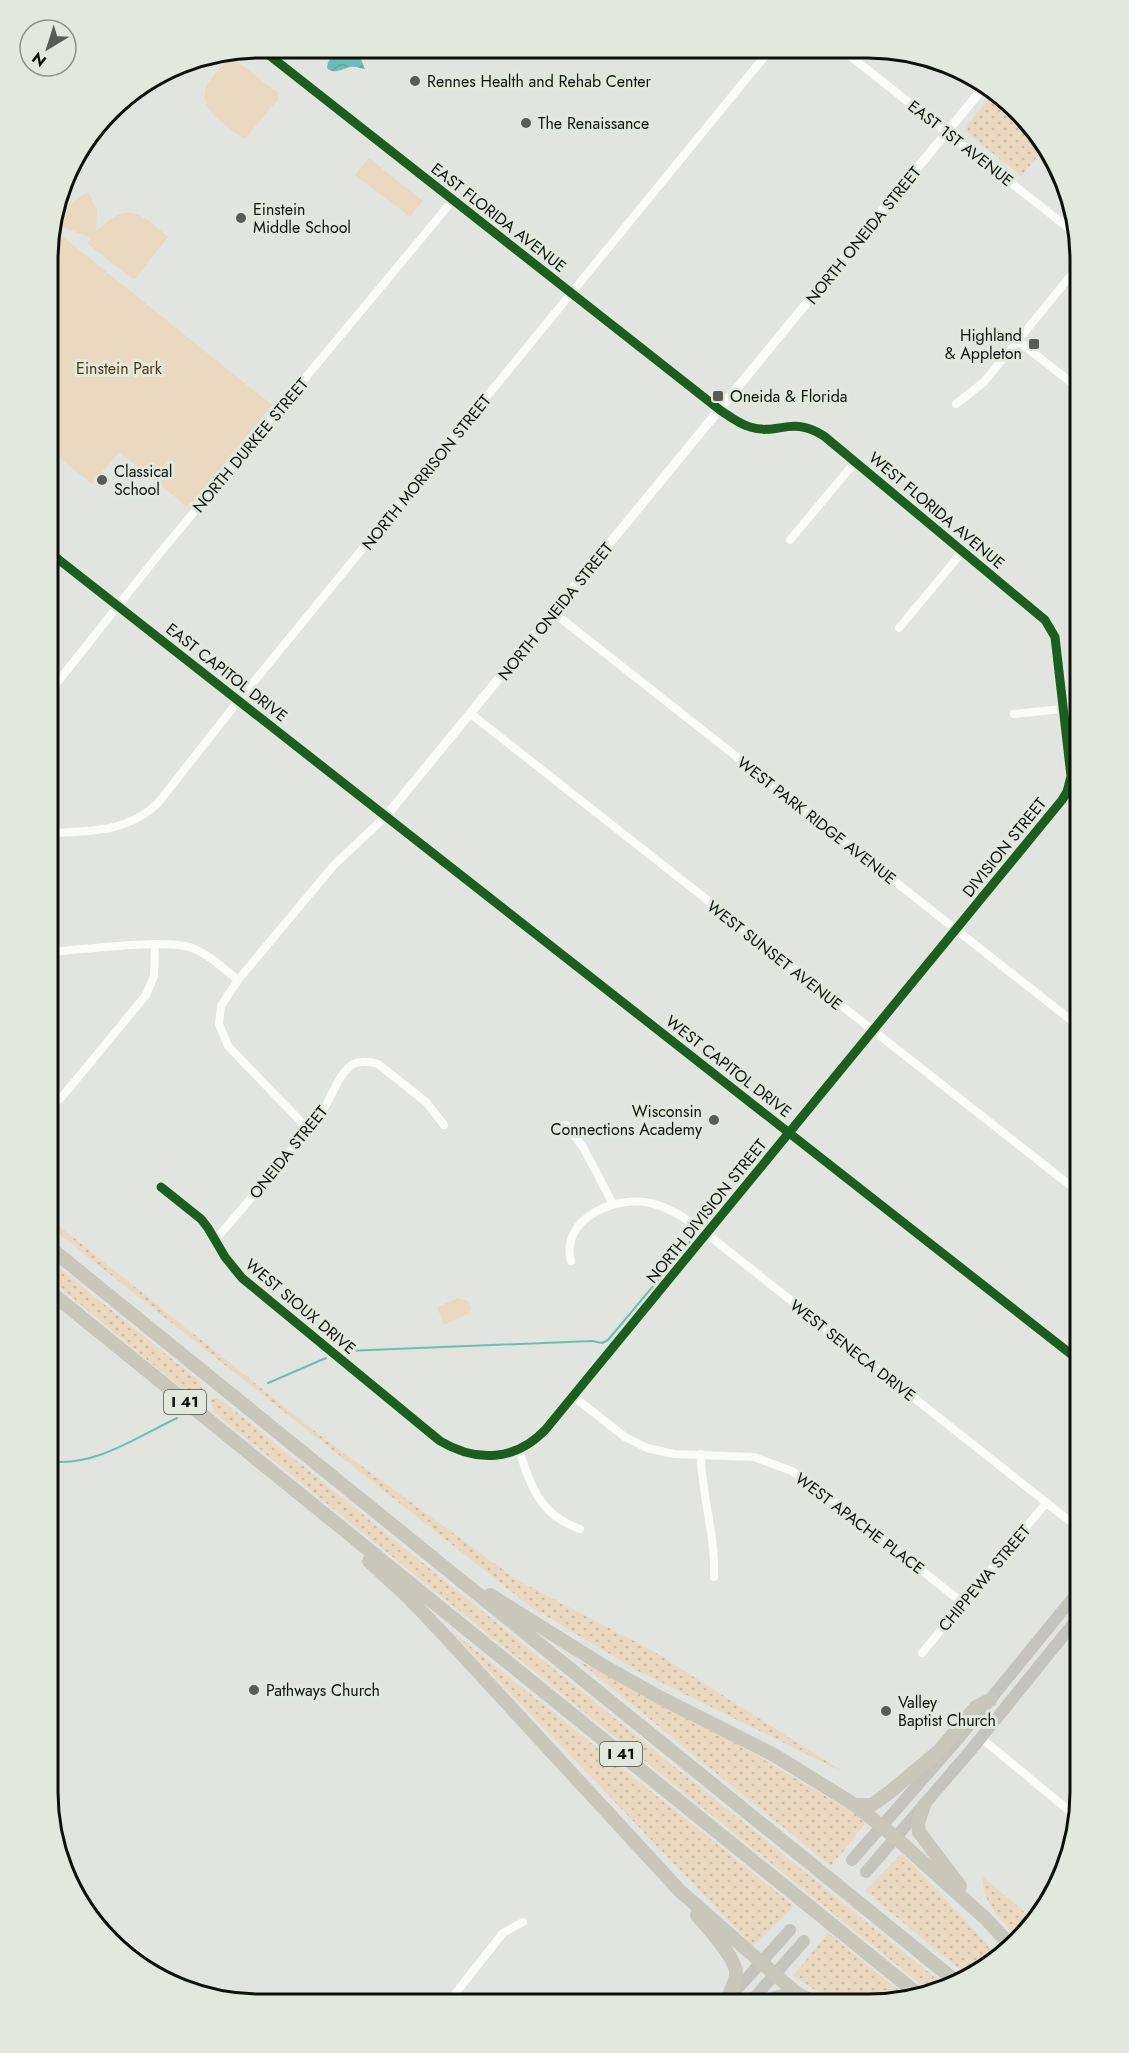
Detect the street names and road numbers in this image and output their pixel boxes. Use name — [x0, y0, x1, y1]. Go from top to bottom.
street label: EAST 1ST AVENUE — [903, 95, 1018, 192]
street label: EAST FLORIDA AVENUE — [426, 157, 571, 278]
street label: NORTH ONEIDA STREET — [801, 161, 927, 309]
street label: NORTH DURKEE STREET — [187, 373, 314, 518]
street label: NORTH MORRISON STREET — [356, 389, 497, 555]
street label: WEST FLORIDA AVENUE — [864, 447, 1010, 574]
street label: NORTH ONEIDA STREET — [493, 537, 619, 685]
street label: EAST CAPITOL DRIVE — [161, 618, 292, 727]
street label: WEST PARK RIDGE AVENUE — [732, 751, 901, 890]
street label: DIVISION STREET — [957, 792, 1052, 902]
street label: WEST SUNSET AVENUE — [702, 895, 847, 1016]
street label: WEST CAPITOL DRIVE — [661, 1010, 796, 1123]
street label: ONEIDA STREET — [244, 1100, 333, 1204]
street label: NORTH DIVISION STREET — [641, 1134, 772, 1288]
street label: WEST SIOUX DRIVE — [241, 1253, 361, 1359]
street label: WEST SENECA DRIVE — [785, 1294, 920, 1407]
road number: I 41 — [164, 1390, 206, 1414]
street label: WEST APACHE PLACE — [790, 1467, 929, 1580]
street label: CHIPPEWA STREET — [933, 1520, 1036, 1636]
road number: I 41 — [600, 1742, 642, 1766]

